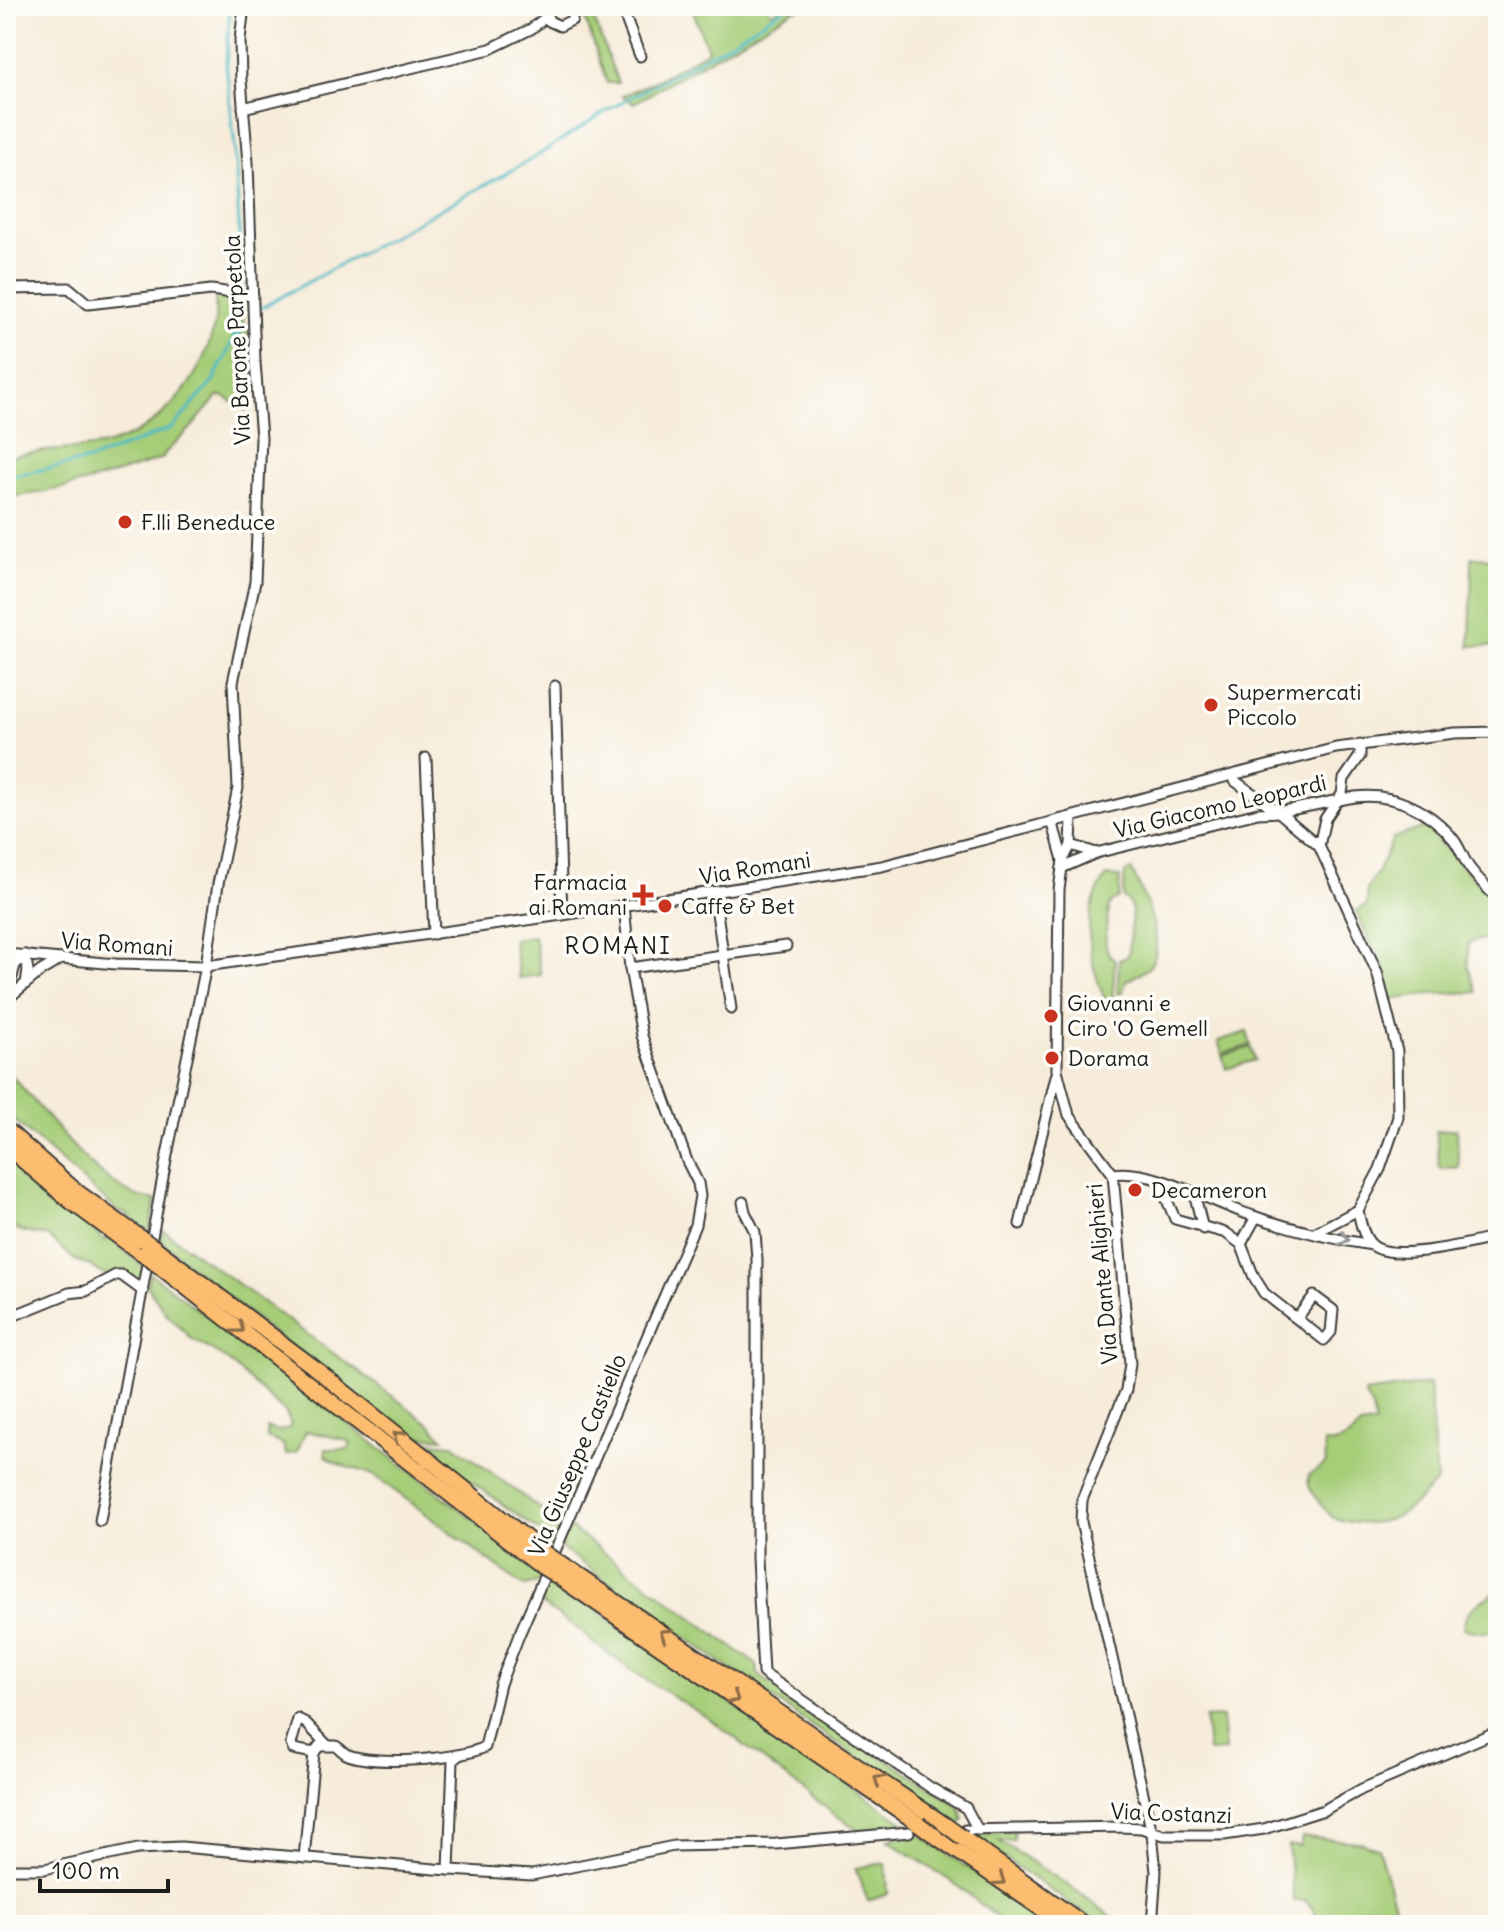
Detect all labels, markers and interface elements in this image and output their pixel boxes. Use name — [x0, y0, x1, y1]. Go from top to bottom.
street label: Via Barone Parpetola — [218, 234, 256, 446]
place label: F.lli Beneduce — [141, 508, 275, 536]
marker: F.lli Beneduce — [116, 513, 134, 531]
place label: Supermercati Piccolo — [1227, 678, 1361, 731]
marker: Supermercati Piccolo — [1202, 696, 1220, 714]
street label: Via Giacomo Leopardi — [1111, 768, 1329, 844]
street label: Via Romani — [697, 845, 813, 891]
place label: Farmacia ai Romani — [529, 868, 627, 921]
marker: Farmacia ai Romani — [634, 886, 652, 904]
place label: Caffe & Bet — [681, 892, 795, 920]
marker: Caffe & Bet — [656, 897, 674, 915]
street label: Via Romani — [60, 926, 174, 962]
district label: ROMANI — [564, 930, 672, 960]
place label: Giovanni e Ciro 'O Gemell — [1067, 989, 1208, 1042]
marker: Giovanni e Ciro 'O Gemell — [1042, 1007, 1060, 1025]
place label: Dorama — [1068, 1044, 1149, 1072]
marker: Dorama — [1043, 1049, 1061, 1067]
place label: Decameron — [1151, 1176, 1267, 1204]
marker: Decameron — [1126, 1181, 1144, 1199]
street label: Via Dante Alighieri — [1080, 1183, 1124, 1365]
one-way arrow — [1336, 1230, 1350, 1247]
one-way arrow — [230, 1318, 245, 1332]
street label: Via Giuseppe Castiello — [522, 1349, 632, 1561]
one-way arrow — [392, 1431, 407, 1445]
one-way arrow — [659, 1629, 673, 1644]
one-way arrow — [725, 1688, 739, 1703]
one-way arrow — [874, 1775, 888, 1790]
street label: Via Costanzi — [1110, 1797, 1232, 1829]
scale bar — [40, 1843, 168, 1893]
text: 100 m — [52, 1855, 120, 1885]
one-way arrow — [991, 1870, 1005, 1885]

